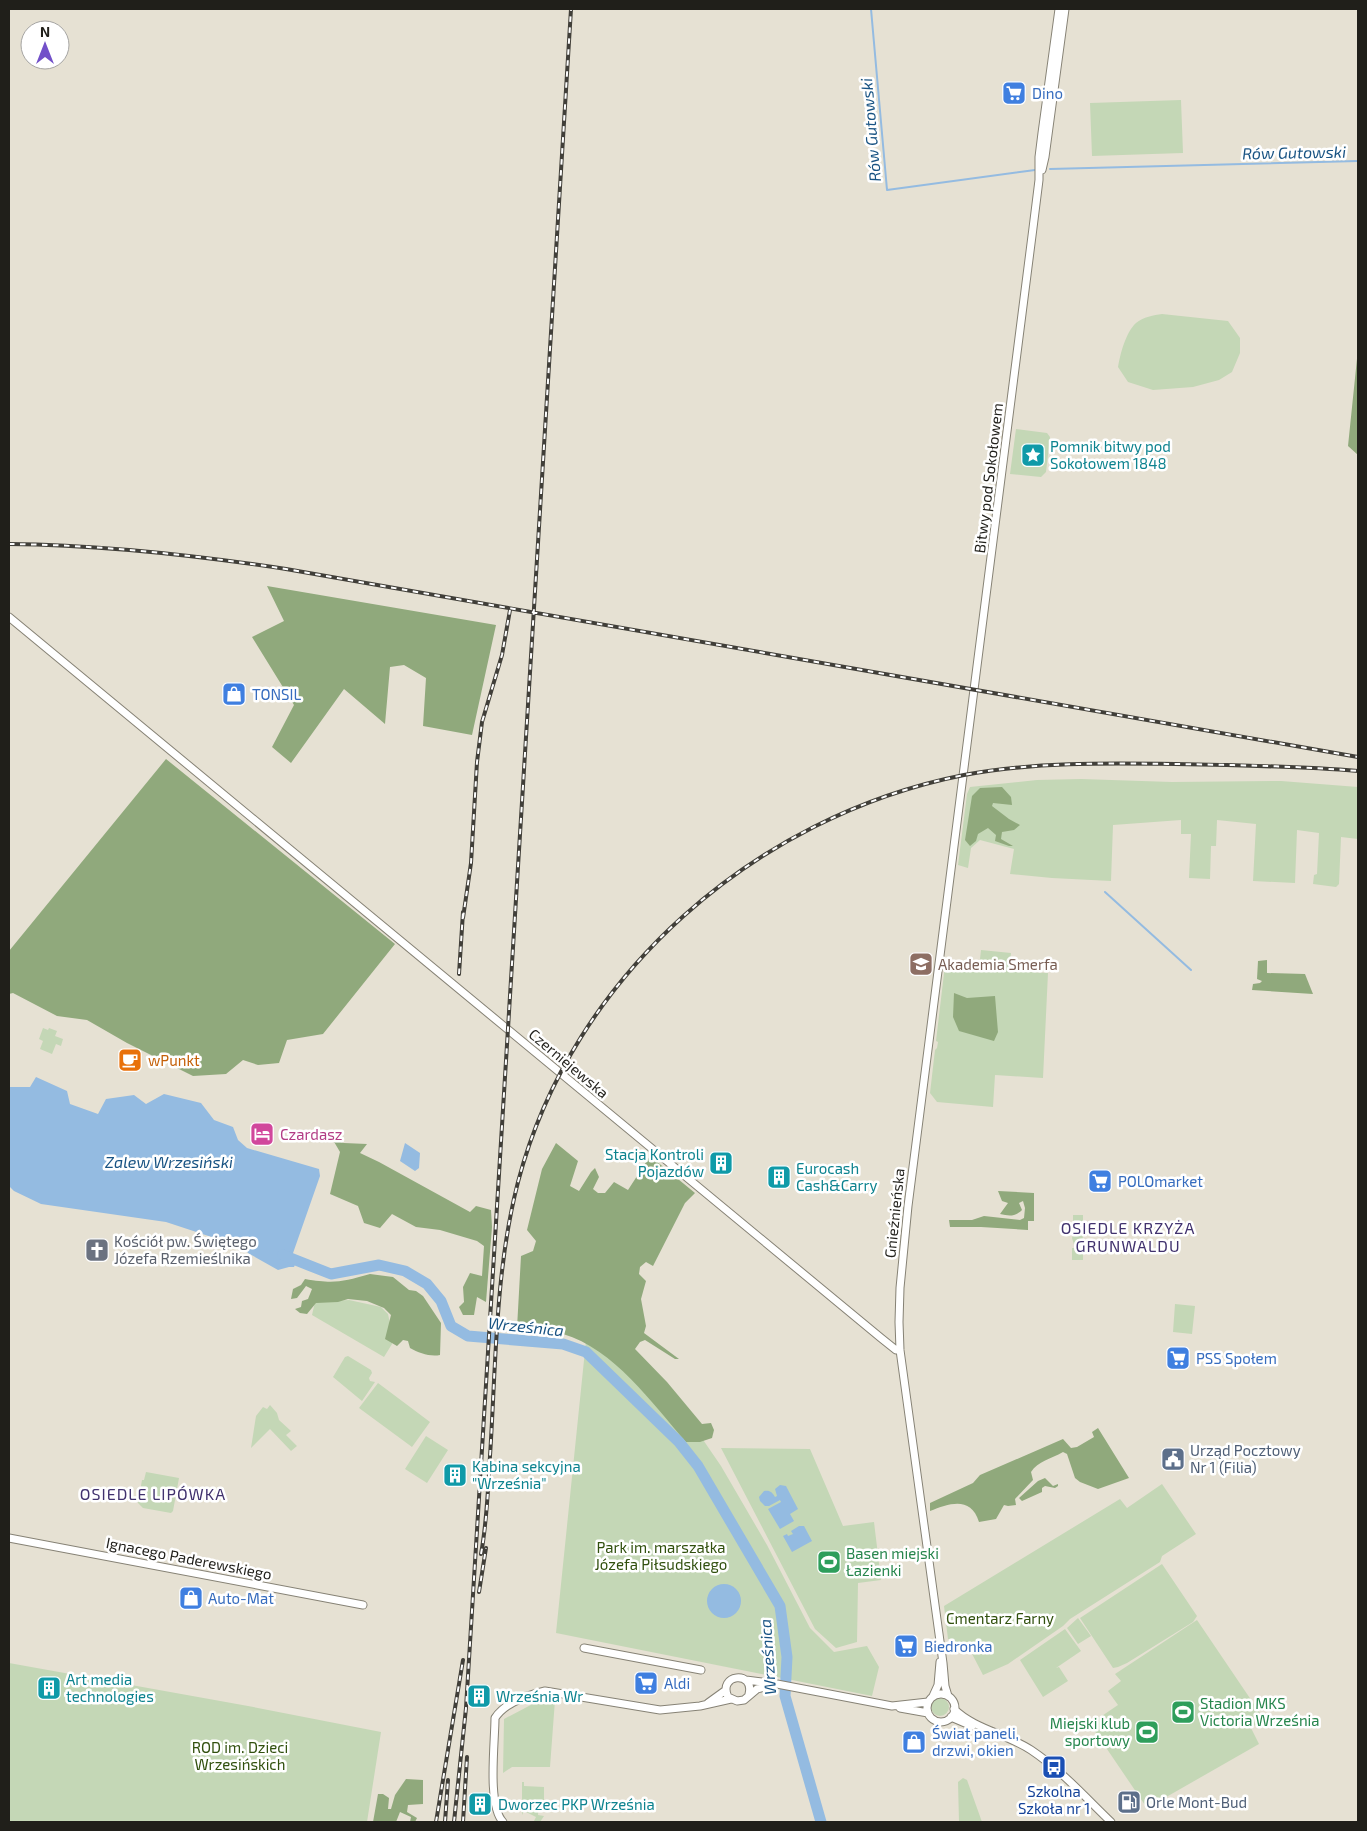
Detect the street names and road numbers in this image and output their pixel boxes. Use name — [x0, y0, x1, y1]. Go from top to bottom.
street label: Bitwy pod Sokołowem — [970, 402, 1006, 554]
street label: Czerniejewska — [525, 1024, 612, 1102]
street label: Gnieźnieńska — [880, 1167, 908, 1259]
street label: Ignacego Paderewskiego — [105, 1533, 273, 1583]

